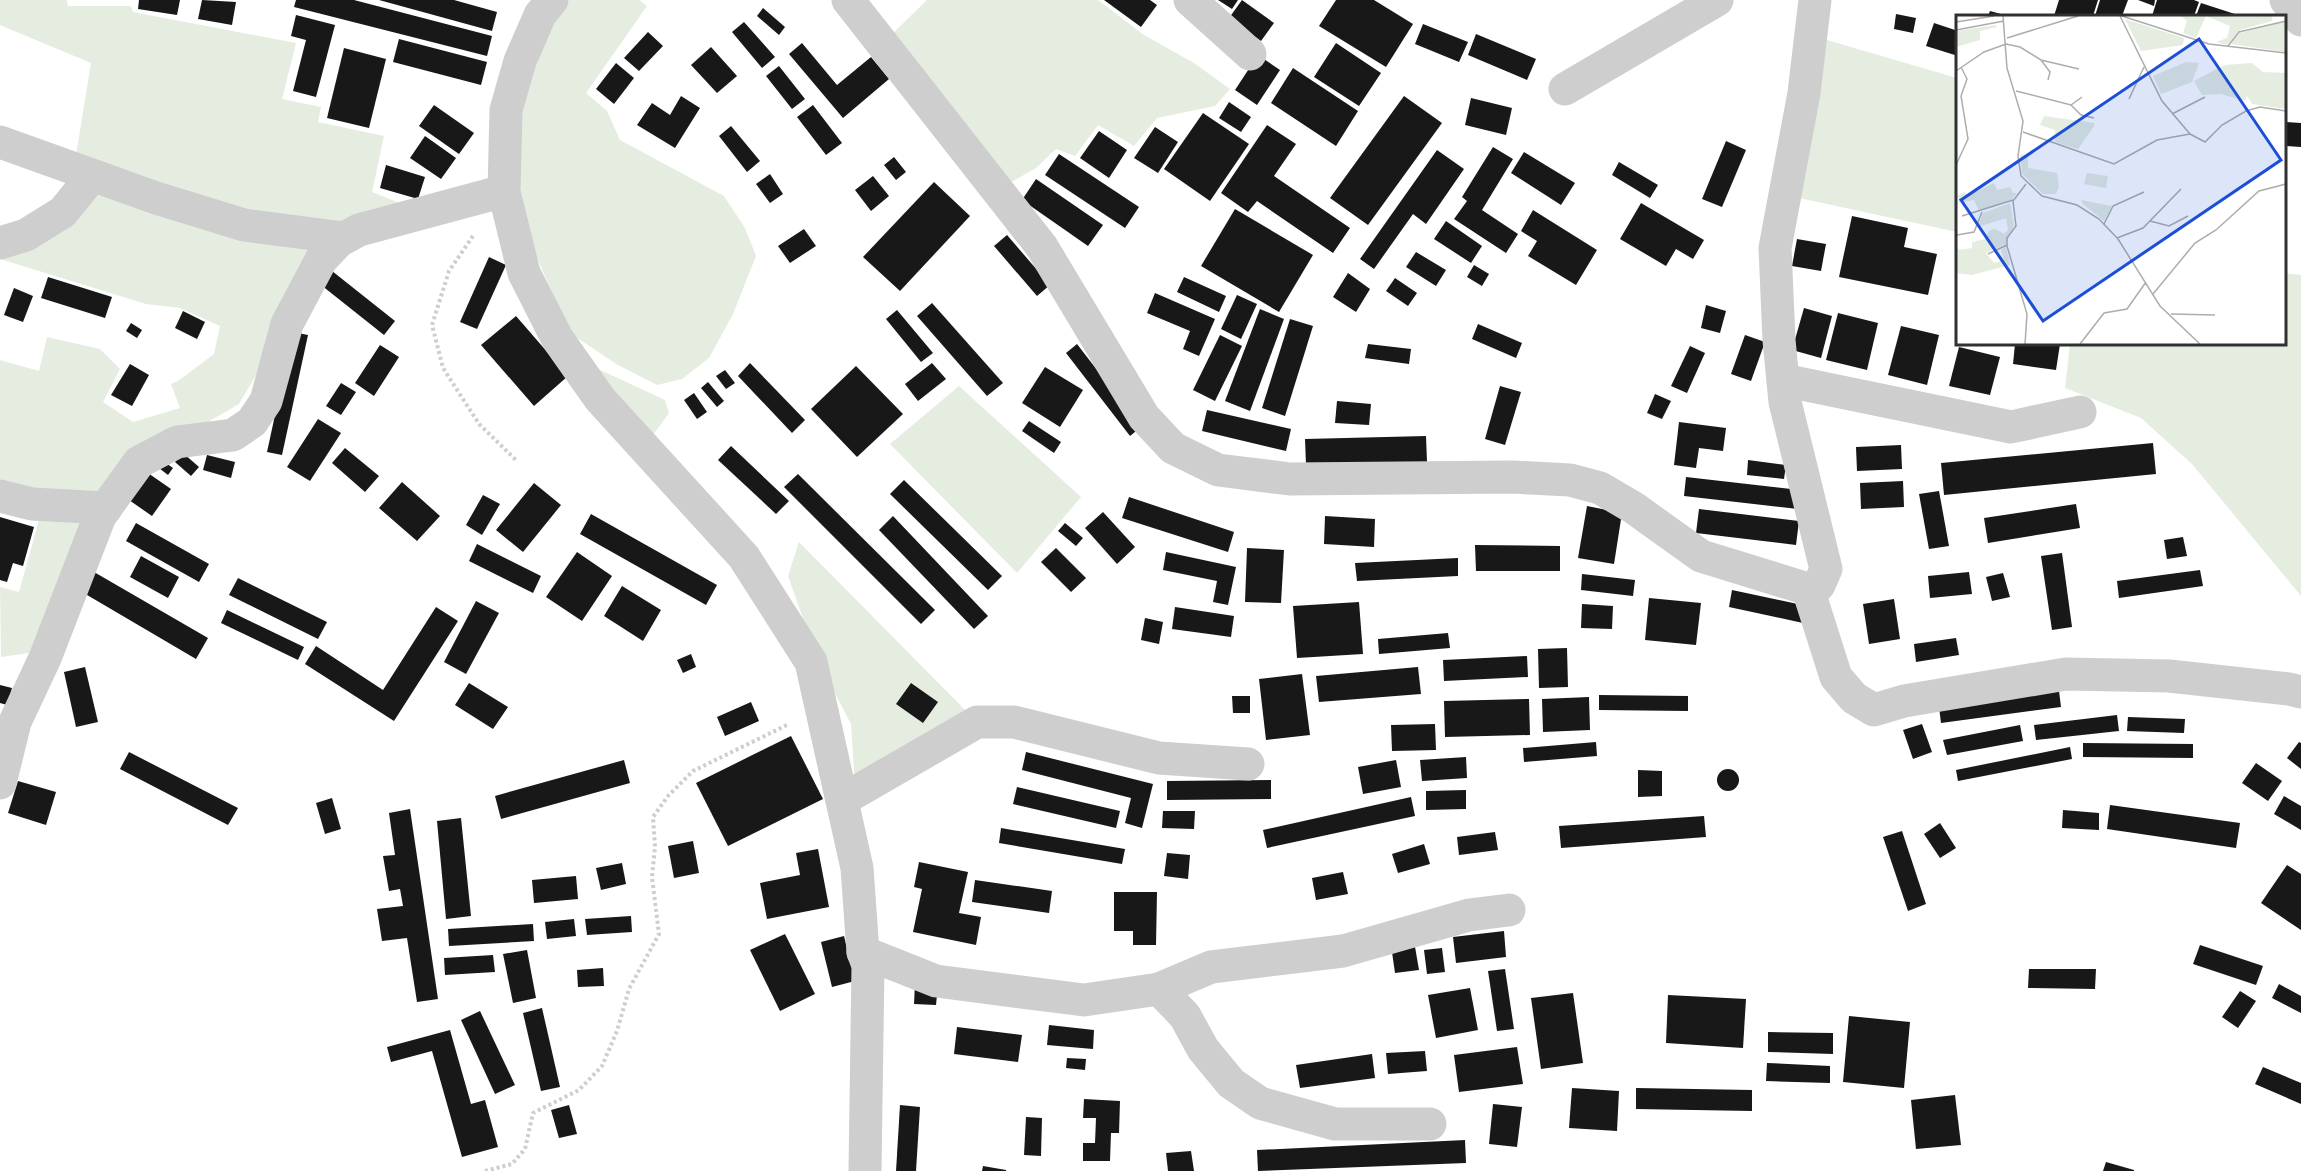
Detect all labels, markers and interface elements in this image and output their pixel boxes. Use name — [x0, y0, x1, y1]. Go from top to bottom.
inset map — [1956, 15, 2286, 345]

